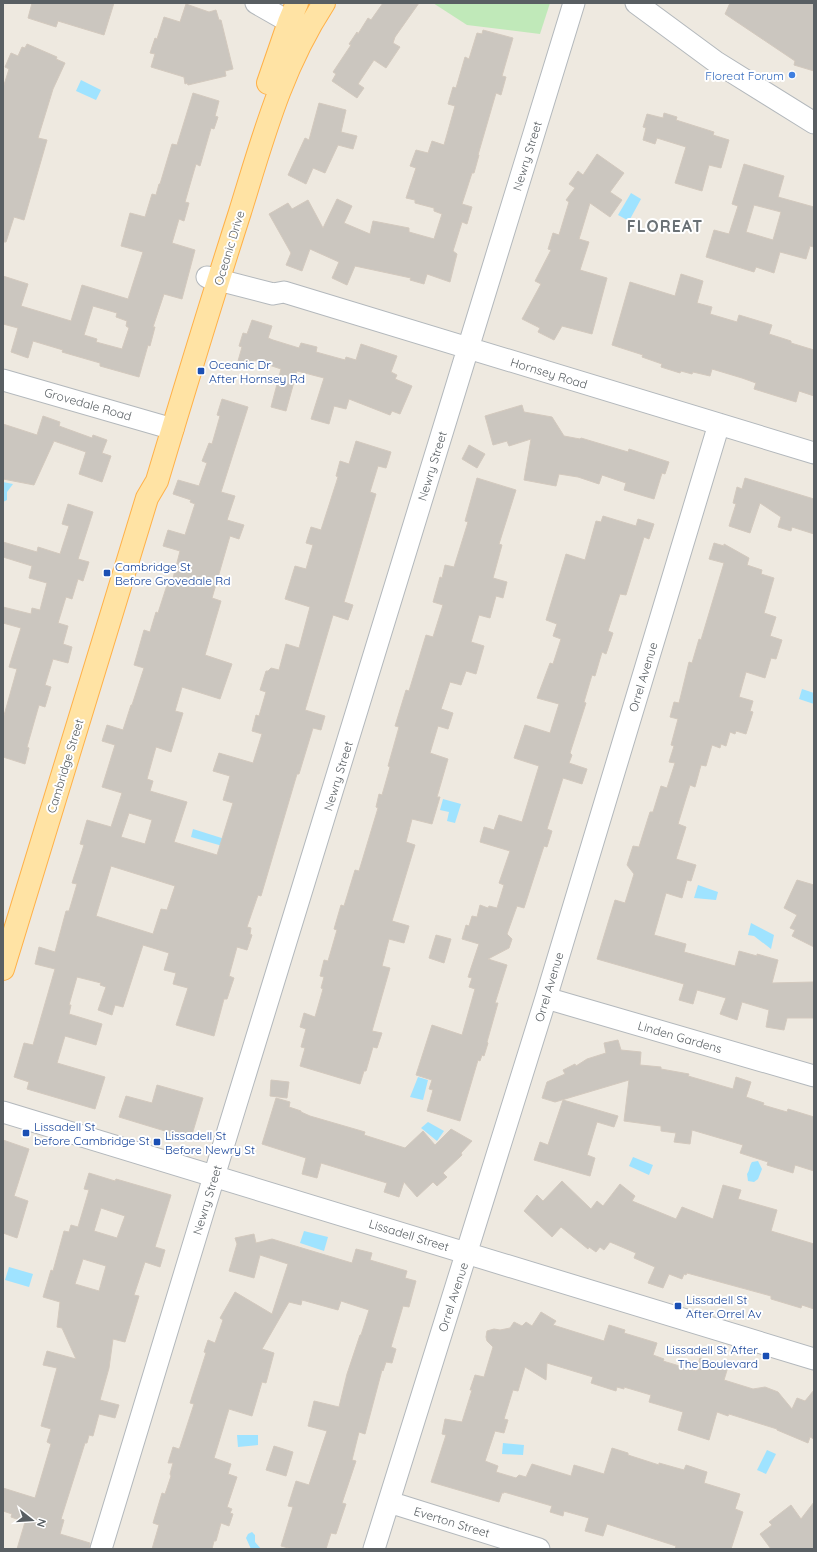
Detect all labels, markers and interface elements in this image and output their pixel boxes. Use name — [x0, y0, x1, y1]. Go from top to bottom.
place label: Floreat Forum — [705, 68, 784, 83]
marker: Floreat Forum — [787, 70, 797, 80]
street label: Newry Street — [509, 119, 545, 193]
street label: Oceanic Drive — [210, 209, 248, 287]
district label: FLOREAT — [627, 216, 703, 236]
street label: Hornsey Road — [509, 354, 589, 392]
place label: Oceanic Dr After Hornsey Rd — [209, 357, 305, 386]
marker: Oceanic Dr After Hornsey Rd — [196, 366, 206, 376]
street label: Grovedale Road — [43, 384, 133, 424]
street label: Newry Street — [414, 429, 450, 503]
place label: Cambridge St Before Grovedale Rd — [115, 559, 231, 588]
marker: Cambridge St Before Grovedale Rd — [102, 568, 112, 578]
street label: Orrel Avenue — [625, 640, 661, 714]
street label: Cambridge Street — [44, 717, 86, 815]
street label: Newry Street — [320, 739, 356, 813]
street label: Orrel Avenue — [531, 950, 567, 1024]
street label: Linden Gardens — [636, 1018, 724, 1056]
place label: Lissadell St before Cambridge St — [34, 1119, 149, 1148]
marker: Lissadell St before Cambridge St — [21, 1128, 31, 1138]
place label: Lissadell St Before Newry St — [165, 1128, 255, 1157]
marker: Lissadell St Before Newry St — [152, 1137, 162, 1147]
street label: Newry Street — [189, 1163, 225, 1237]
street label: Lissadell Street — [367, 1216, 451, 1254]
street label: Orrel Avenue — [435, 1260, 471, 1334]
place label: Lissadell St After Orrel Av — [686, 1292, 762, 1321]
marker: Lissadell St After Orrel Av — [673, 1301, 683, 1311]
place label: Lissadell St After The Boulevard — [666, 1342, 758, 1371]
marker: Lissadell St After The Boulevard — [761, 1351, 771, 1361]
north arrow — [12, 1500, 52, 1540]
street label: Everton Street — [412, 1503, 492, 1541]
text: N — [34, 1517, 49, 1529]

